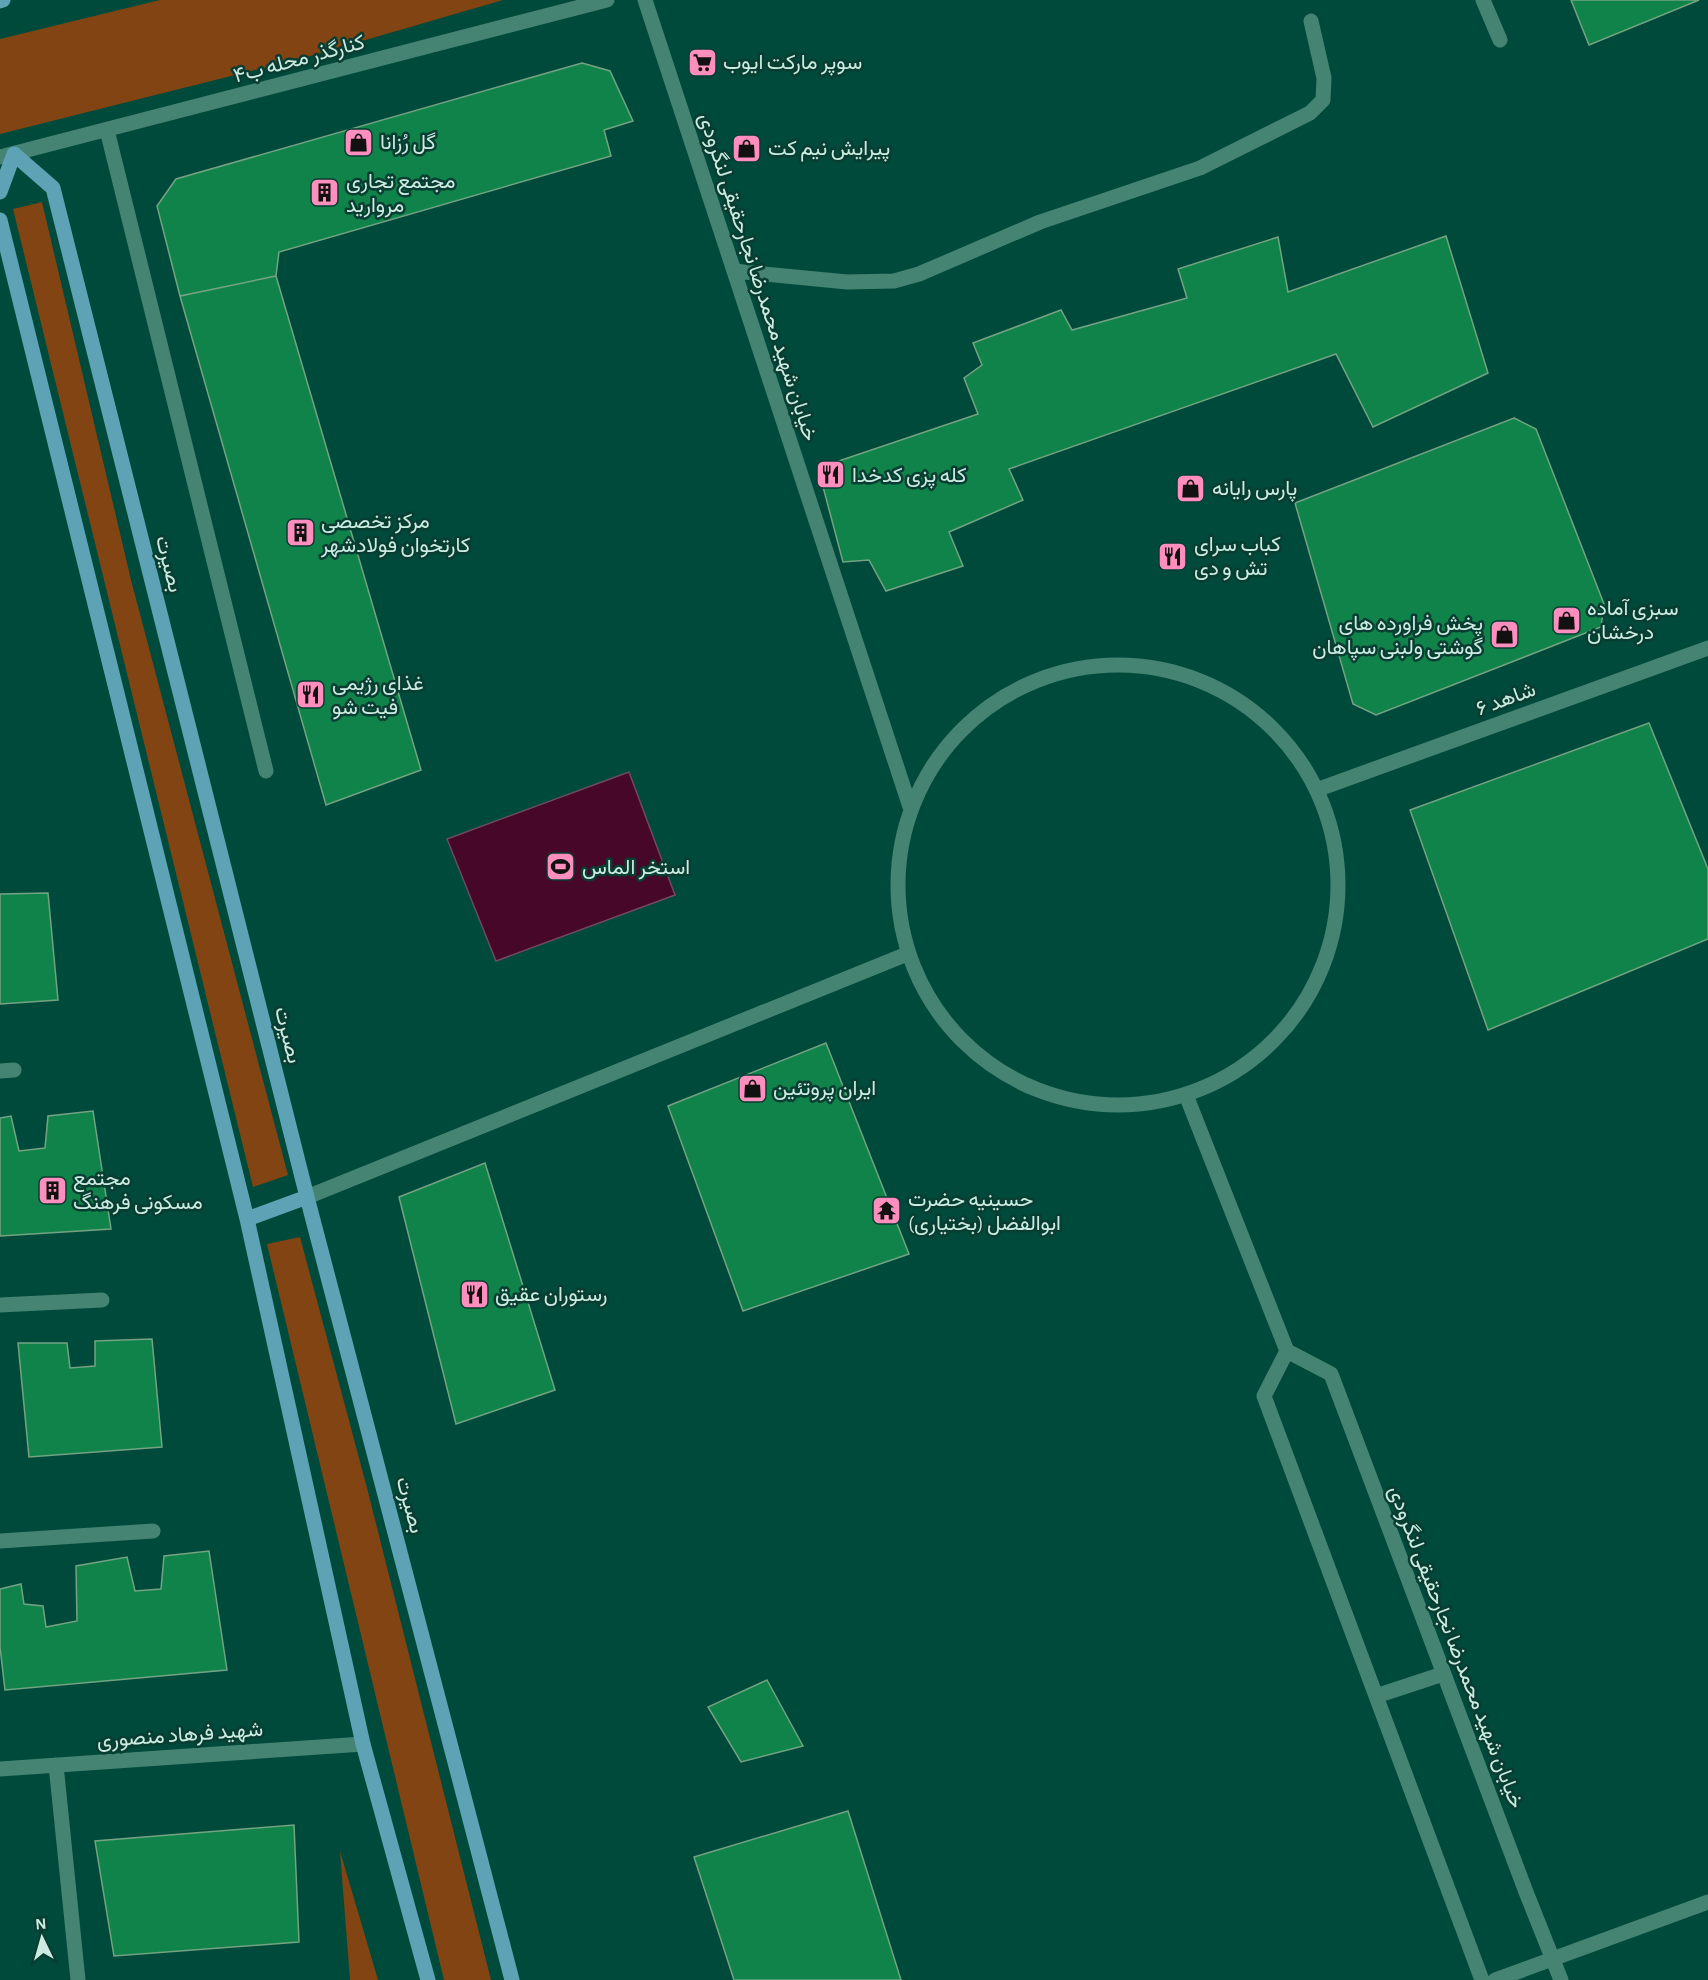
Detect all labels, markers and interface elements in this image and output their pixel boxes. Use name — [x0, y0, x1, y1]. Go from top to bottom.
street label: کنارگذر محله ب۴ — [231, 31, 368, 89]
supermarket icon: سوپر مارکت ایوب — [686, 46, 718, 78]
place label: سوپر مارکت ایوب — [723, 52, 862, 76]
street label: خیابان شهید محمدرضا نجارحقیقی لنگرودی — [693, 110, 821, 444]
shop icon: گل رُزانا — [343, 126, 375, 158]
place label: گل رُزانا — [380, 132, 436, 155]
shop icon: پیرایش نیم کت — [731, 132, 763, 164]
place label: پیرایش نیم کت — [768, 138, 890, 162]
place label: مجتمع تجاری مروارید — [346, 171, 455, 218]
building icon: مجتمع تجاری مروارید — [309, 177, 341, 209]
restaurant icon: کله پزی کدخدا — [815, 459, 847, 491]
place label: کله پزی کدخدا — [852, 465, 967, 489]
shop icon: پارس رایانه — [1175, 472, 1207, 504]
place label: پارس رایانه — [1212, 478, 1297, 502]
place label: مرکز تخصصی کارتخوان فولادشهر — [320, 511, 470, 558]
building icon: مرکز تخصصی کارتخوان فولادشهر — [284, 517, 316, 549]
street label: بصیرت — [150, 534, 186, 595]
place label: کباب سرای تش و دی — [1194, 534, 1281, 581]
restaurant icon: کباب سرای تش و دی — [1157, 540, 1189, 572]
place label: سبزی آماده درخشان — [1587, 598, 1679, 645]
shop icon: سبزی آماده درخشان — [1550, 604, 1582, 636]
place label: پخش فراورده های گوشتی ولبنی سپاهان — [1312, 613, 1483, 661]
shop icon: پخش فراورده های گوشتی ولبنی سپاهان — [1488, 619, 1520, 651]
place label: غذای رژیمی فیت شو — [332, 673, 424, 720]
restaurant icon: غذای رژیمی فیت شو — [295, 679, 327, 711]
street label: شاهد ۶ — [1474, 679, 1538, 719]
sports icon: استخر الماس — [545, 851, 577, 883]
place label: استخر الماس — [582, 857, 690, 880]
street label: بصیرت — [269, 1005, 305, 1066]
shop icon: ایران پروتئین — [736, 1072, 768, 1104]
place label: ایران پروتئین — [773, 1078, 876, 1102]
place label: مجتمع مسکونی فرهنگ — [73, 1168, 203, 1215]
building icon: مجتمع مسکونی فرهنگ — [36, 1174, 68, 1206]
place label: حسینیه حضرت ابوالفضل (بختیاری) — [908, 1189, 1061, 1236]
temple icon: حسینیه حضرت ابوالفضل (بختیاری) — [871, 1195, 903, 1227]
restaurant icon: رستوران عقیق — [458, 1278, 490, 1310]
place label: رستوران عقیق — [495, 1284, 608, 1307]
street label: بصیرت — [390, 1475, 428, 1536]
street label: خیابان شهید محمدرضا نجارحقیقی لنگرودی — [1383, 1483, 1527, 1812]
street label: شهید فرهاد منصوری — [96, 1719, 264, 1753]
north arrow — [12, 1908, 72, 1968]
text: N — [35, 1916, 47, 1933]

